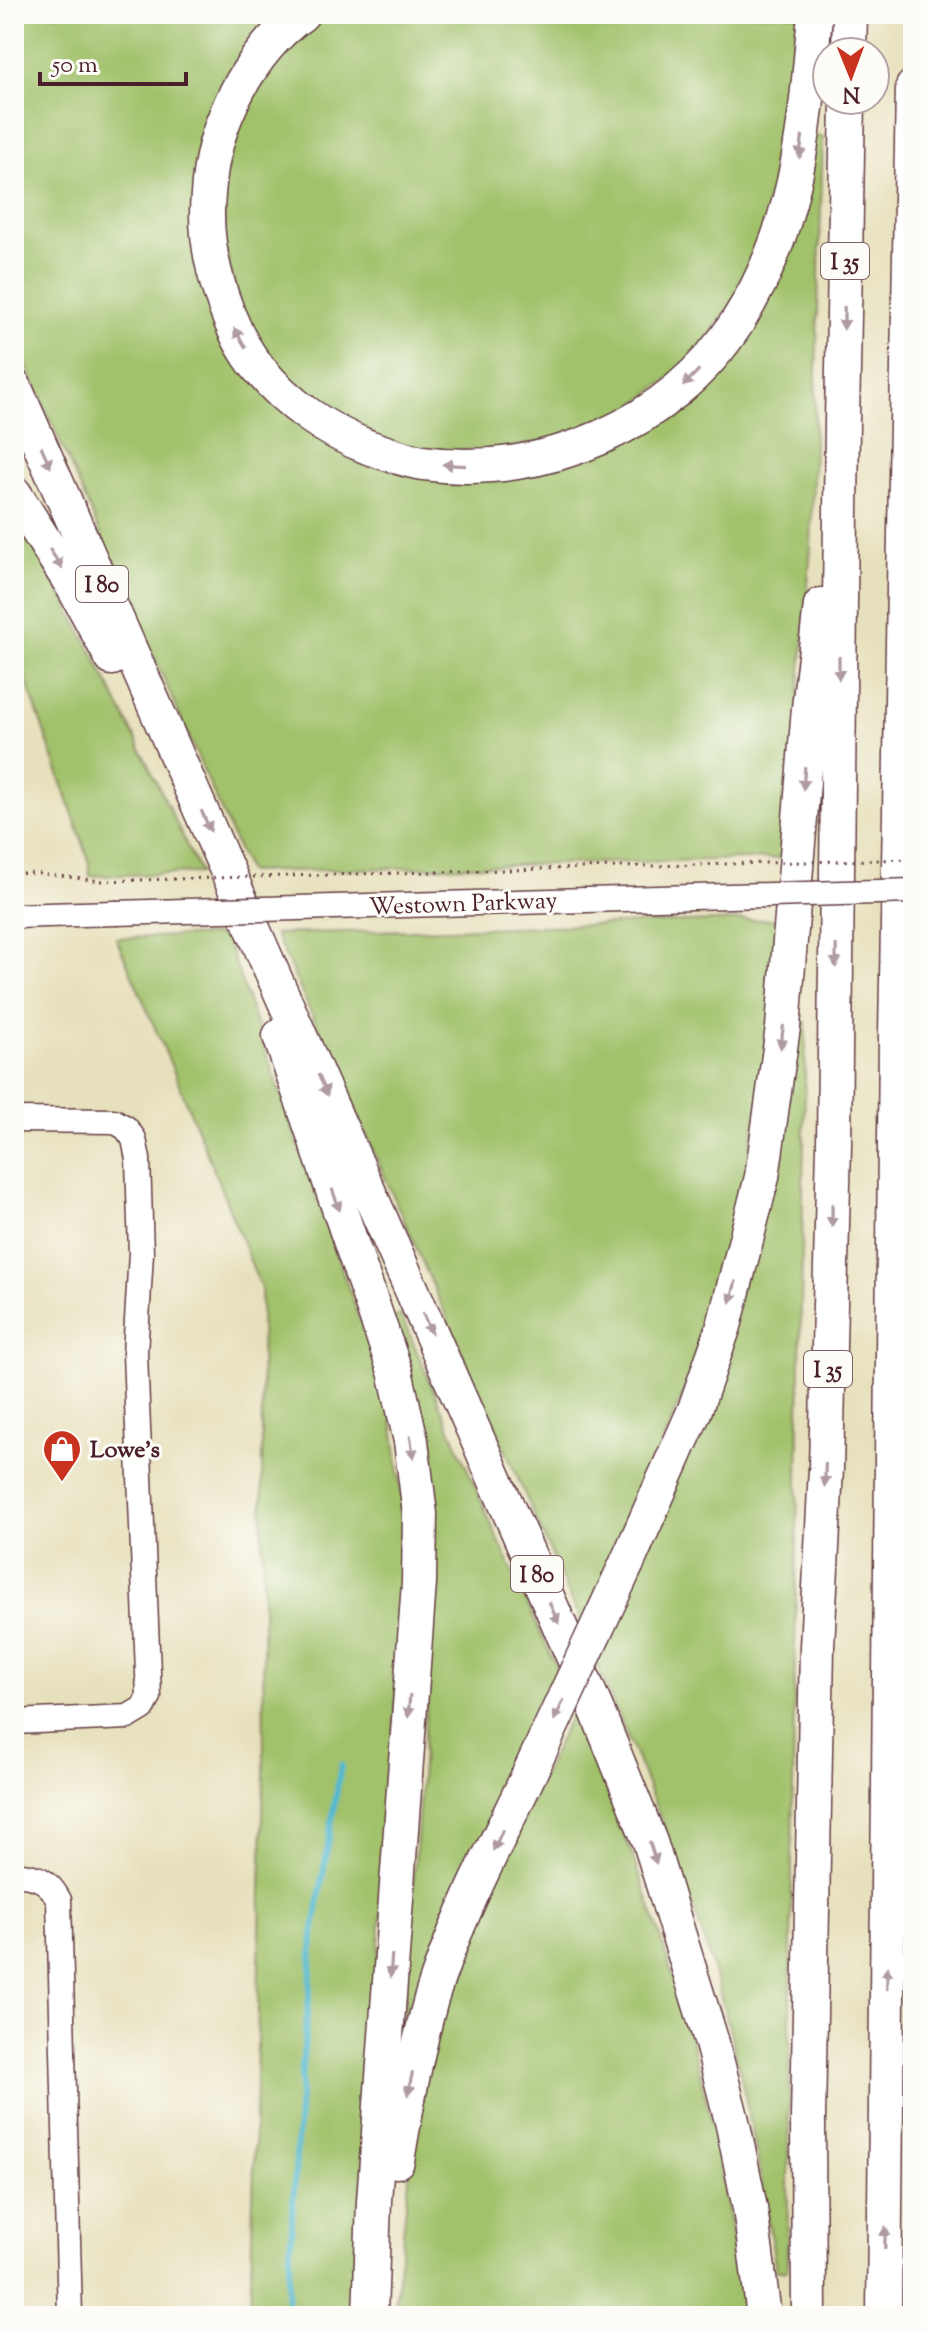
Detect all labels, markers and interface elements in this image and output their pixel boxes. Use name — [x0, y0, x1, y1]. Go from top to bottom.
scale bar — [40, 36, 186, 86]
north arrow — [811, 36, 891, 116]
text: 50 m — [50, 49, 98, 83]
text: N — [842, 77, 860, 109]
one-way arrow — [794, 135, 807, 160]
road number: I 35 — [821, 243, 869, 279]
one-way arrow — [837, 306, 850, 331]
one-way arrow — [233, 327, 247, 349]
one-way arrow — [682, 368, 701, 387]
one-way arrow — [39, 445, 52, 469]
one-way arrow — [441, 458, 466, 471]
one-way arrow — [48, 548, 63, 570]
road number: I 80 — [76, 566, 128, 602]
one-way arrow — [833, 656, 846, 681]
one-way arrow — [797, 765, 810, 790]
one-way arrow — [200, 809, 213, 833]
street label: Westown Parkway — [368, 885, 558, 925]
one-way arrow — [830, 944, 842, 969]
one-way arrow — [775, 1024, 788, 1049]
one-way arrow — [316, 1073, 329, 1097]
one-way arrow — [330, 1188, 343, 1212]
one-way arrow — [826, 1203, 838, 1228]
one-way arrow — [727, 1279, 739, 1304]
one-way arrow — [420, 1311, 434, 1335]
road number: I 35 — [804, 1351, 852, 1387]
shop icon: Lowe's — [41, 1428, 83, 1483]
place label: Lowe's — [90, 1434, 160, 1468]
one-way arrow — [406, 1435, 419, 1460]
one-way arrow — [819, 1463, 832, 1488]
road number: I 80 — [511, 1556, 563, 1592]
one-way arrow — [547, 1601, 561, 1624]
one-way arrow — [402, 1694, 415, 1719]
one-way arrow — [552, 1699, 566, 1722]
one-way arrow — [491, 1829, 505, 1852]
one-way arrow — [647, 1841, 660, 1865]
one-way arrow — [384, 1953, 397, 1978]
one-way arrow — [881, 1965, 894, 1990]
one-way arrow — [403, 2072, 416, 2097]
one-way arrow — [878, 2225, 891, 2250]

